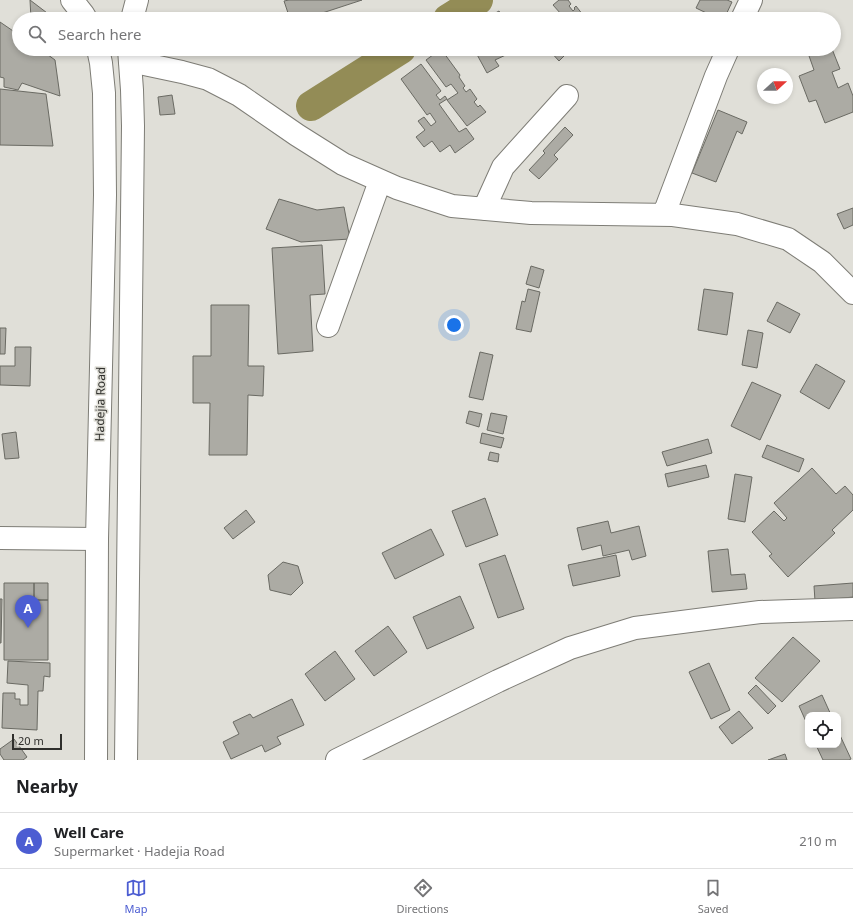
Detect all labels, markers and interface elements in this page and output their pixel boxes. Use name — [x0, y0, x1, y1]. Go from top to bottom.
search box — [12, 12, 841, 56]
icon: search — [26, 23, 48, 45]
text: Search here — [58, 24, 141, 44]
north arrow — [757, 68, 793, 104]
your location — [444, 315, 464, 335]
street label: Hadejia Road — [91, 367, 109, 441]
pin: A — [15, 595, 41, 628]
map controls — [805, 712, 841, 748]
button: locate — [805, 712, 841, 748]
scale bar — [12, 732, 62, 751]
text: 20 m — [18, 733, 44, 748]
text: Nearby — [16, 775, 78, 798]
text: Well Care — [54, 822, 124, 842]
text: A — [25, 832, 34, 850]
text: 210 m — [799, 832, 837, 850]
text: Supermarket · Hadejia Road — [54, 842, 225, 860]
tab: Map — [125, 877, 147, 916]
tab: Directions — [396, 877, 449, 916]
tab: Saved — [698, 877, 728, 916]

